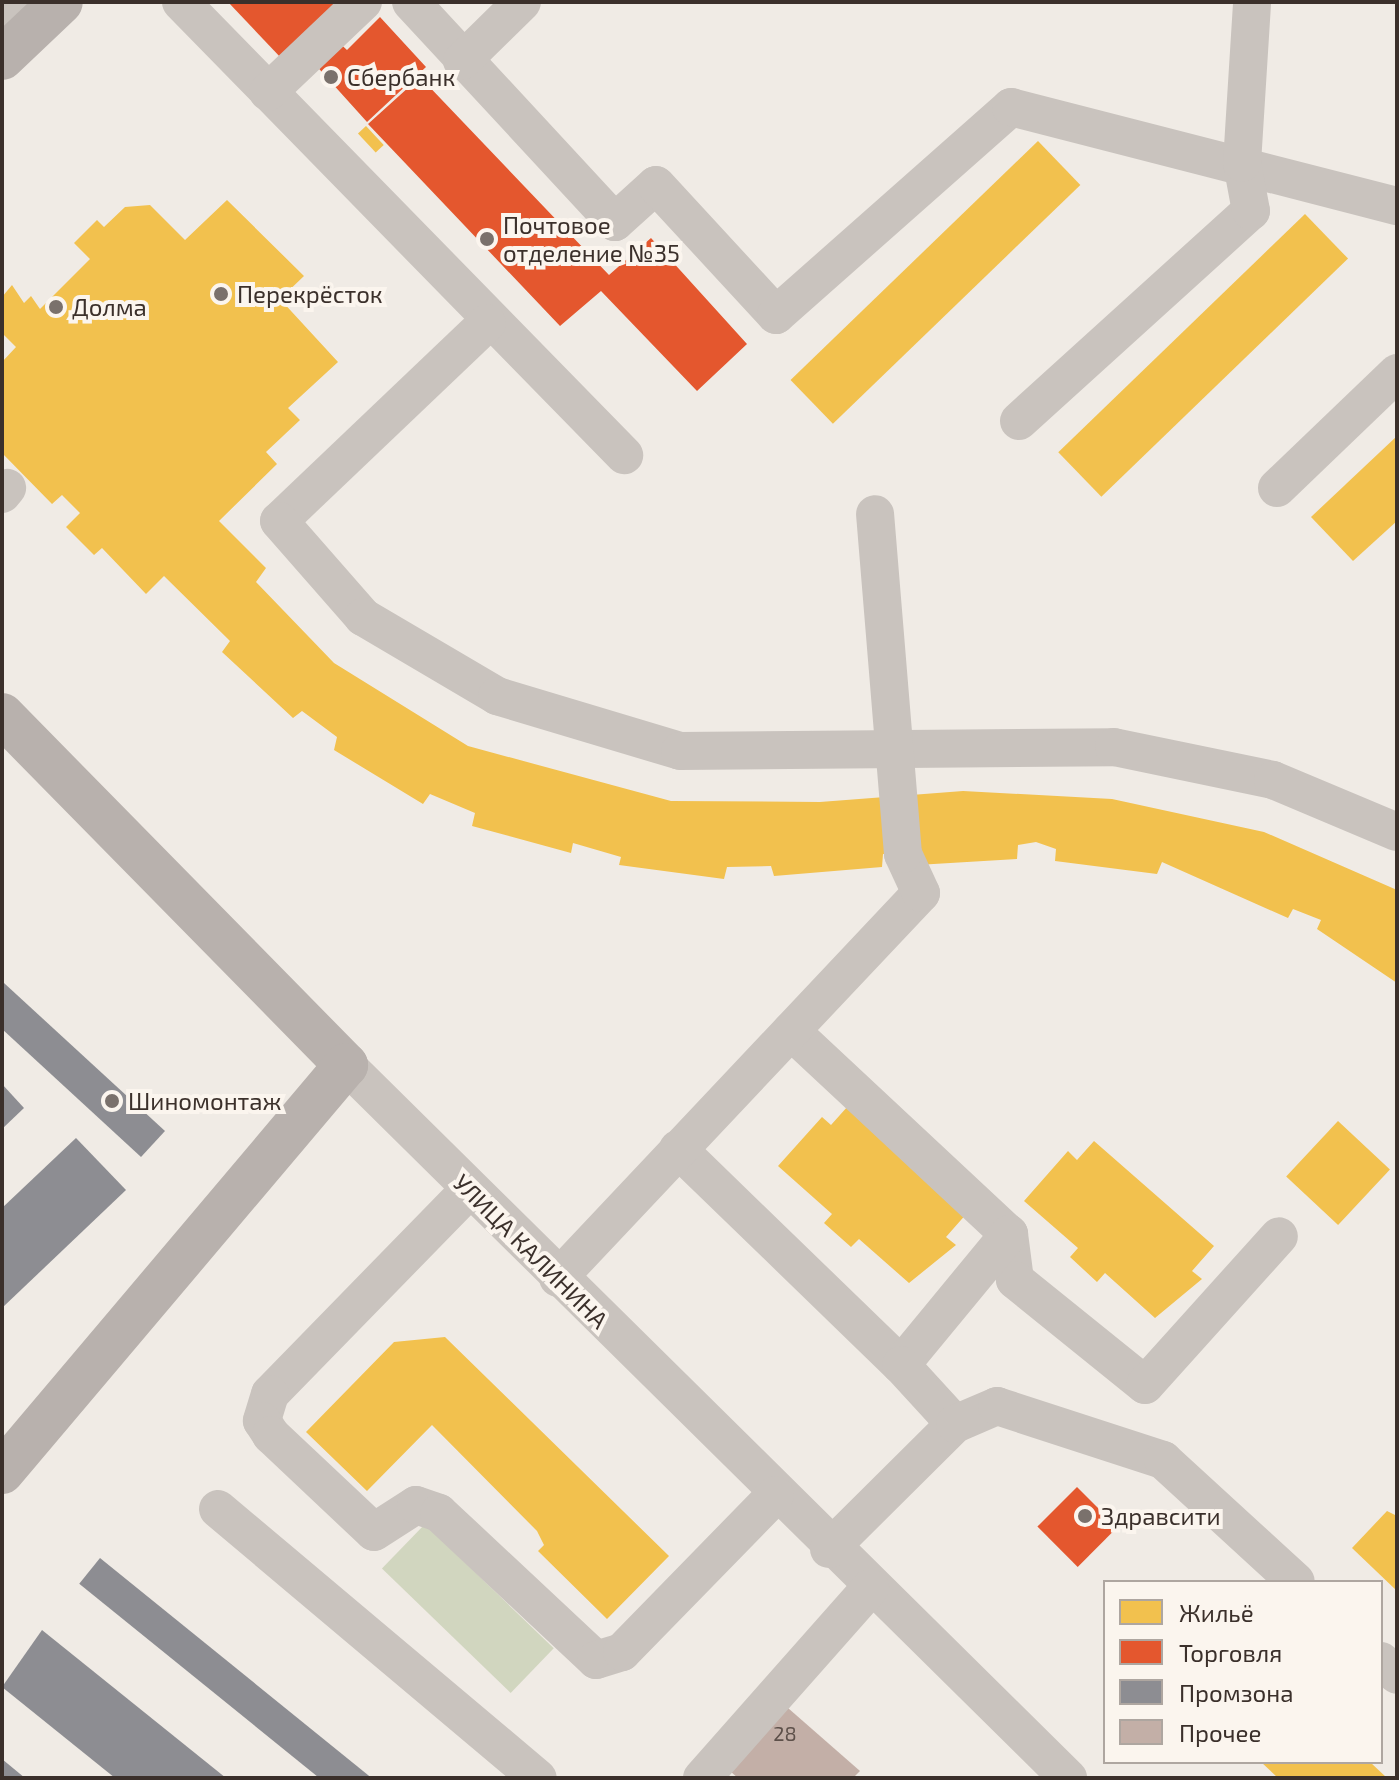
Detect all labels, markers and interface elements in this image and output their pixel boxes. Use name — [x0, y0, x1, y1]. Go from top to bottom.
place label: Сбербанк — [347, 63, 455, 91]
marker: Сбербанк — [322, 68, 340, 86]
place label: Почтовое отделение №35 — [503, 211, 680, 267]
marker: Почтовое отделение №35 — [478, 230, 496, 248]
place label: Перекрёсток — [237, 280, 383, 308]
marker: Перекрёсток — [212, 285, 230, 303]
place label: Долма — [72, 293, 147, 321]
marker: Долма — [47, 298, 65, 316]
place label: Шиномонтаж — [128, 1087, 282, 1115]
marker: Шиномонтаж — [103, 1092, 121, 1110]
street label: УЛИЦА КАЛИНИНА — [448, 1168, 614, 1334]
place label: Здравсити — [1101, 1502, 1221, 1530]
marker: Здравсити — [1076, 1507, 1094, 1525]
legend — [1103, 1580, 1383, 1764]
text: Жильё — [1179, 1598, 1254, 1627]
text: Торговля — [1179, 1638, 1282, 1667]
text: Промзона — [1179, 1678, 1294, 1707]
text: Прочее — [1179, 1718, 1261, 1747]
house number: 28 — [773, 1721, 797, 1745]

